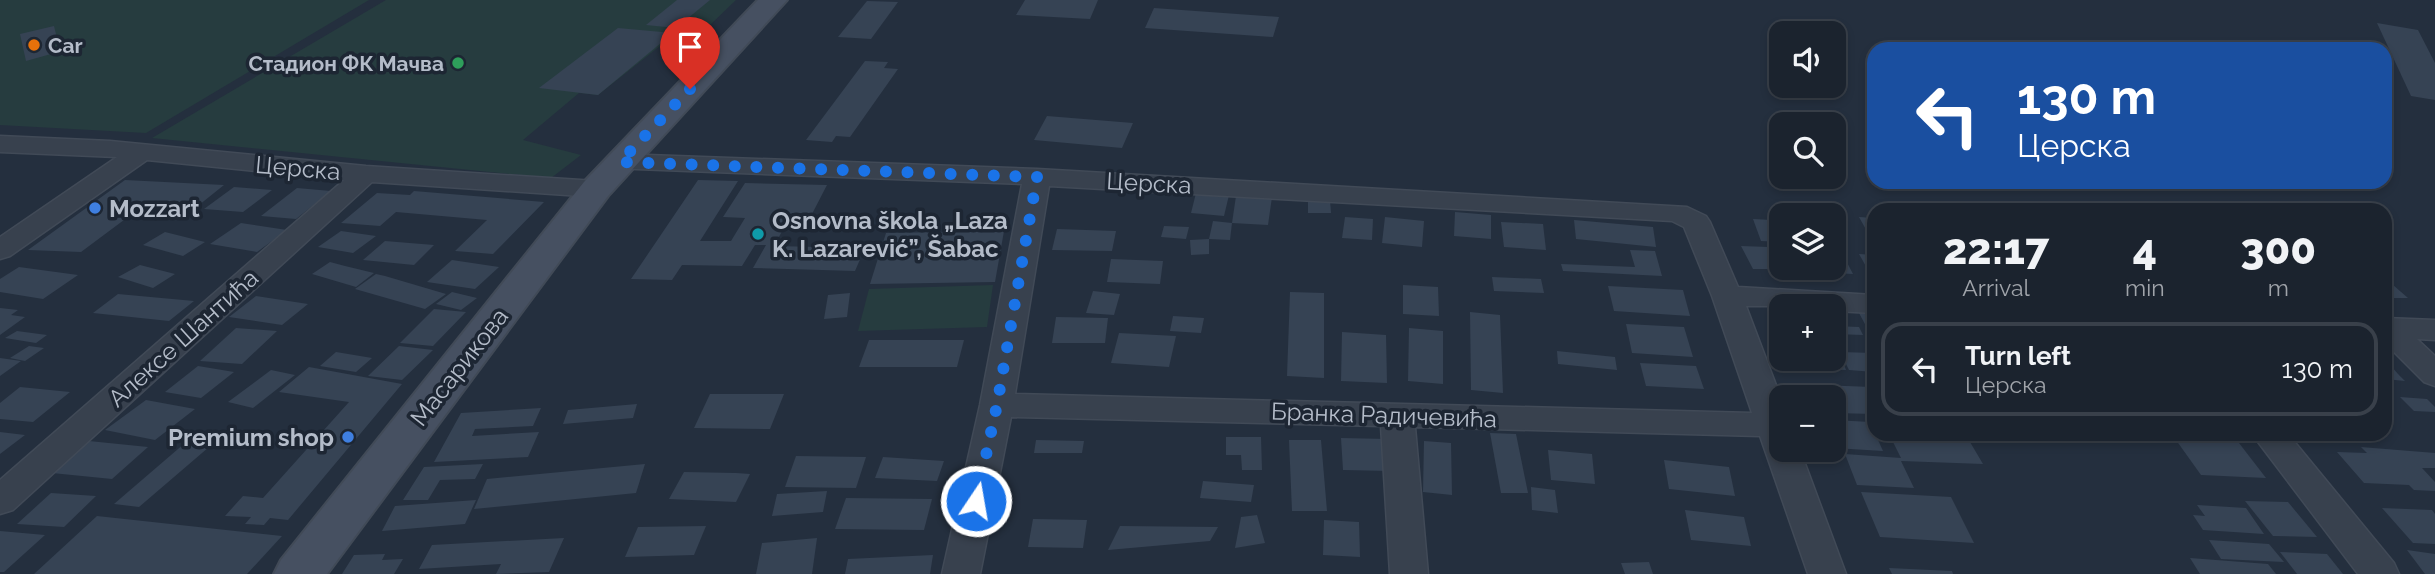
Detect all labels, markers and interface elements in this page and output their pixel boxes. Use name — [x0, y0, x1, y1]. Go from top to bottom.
pin — [660, 17, 720, 89]
map controls — [1769, 21, 1846, 462]
button: sound — [1769, 21, 1846, 98]
icon: arrive — [671, 28, 709, 66]
place label: Car — [48, 33, 83, 58]
marker: Car — [26, 37, 42, 53]
place label: Стадион ФК Мачва — [248, 51, 444, 76]
marker: Стадион ФК Мачва — [450, 55, 466, 71]
text: 130 m — [2017, 68, 2156, 125]
icon: left — [1902, 70, 1993, 161]
button: search — [1769, 112, 1846, 189]
text: Церска — [2017, 127, 2131, 164]
street label: Церска — [254, 150, 342, 186]
street label: Церска — [1106, 166, 1192, 200]
place label: Mozzart — [109, 194, 200, 223]
marker: Mozzart — [87, 200, 103, 216]
button: layers — [1769, 203, 1846, 280]
place label: Osnovna škola „Laza K. Lazarević”, Šabac — [772, 206, 1008, 263]
text: 22:17 — [1943, 225, 2049, 274]
text: 4 — [2133, 225, 2157, 274]
text: 300 — [2241, 225, 2316, 274]
marker: Osnovna škola „Laza K. Lazarević”, Šabac — [750, 226, 766, 242]
street label: Алексе Шантића — [102, 263, 264, 413]
text: Arrival — [1962, 274, 2030, 301]
text: min — [2125, 274, 2165, 301]
text: m — [2268, 274, 2289, 301]
button: + — [1769, 294, 1846, 371]
street label: Масарикова — [404, 302, 514, 432]
text: Turn left — [1965, 341, 2071, 371]
icon: left — [1906, 350, 1944, 388]
text: 130 m — [2282, 354, 2353, 384]
text: Церска — [1965, 371, 2047, 398]
button: − — [1769, 385, 1846, 462]
street label: Бранка Радичевића — [1271, 397, 1497, 433]
place label: Premium shop — [168, 423, 334, 452]
marker: Premium shop — [340, 429, 356, 445]
position arrow — [939, 464, 1013, 538]

